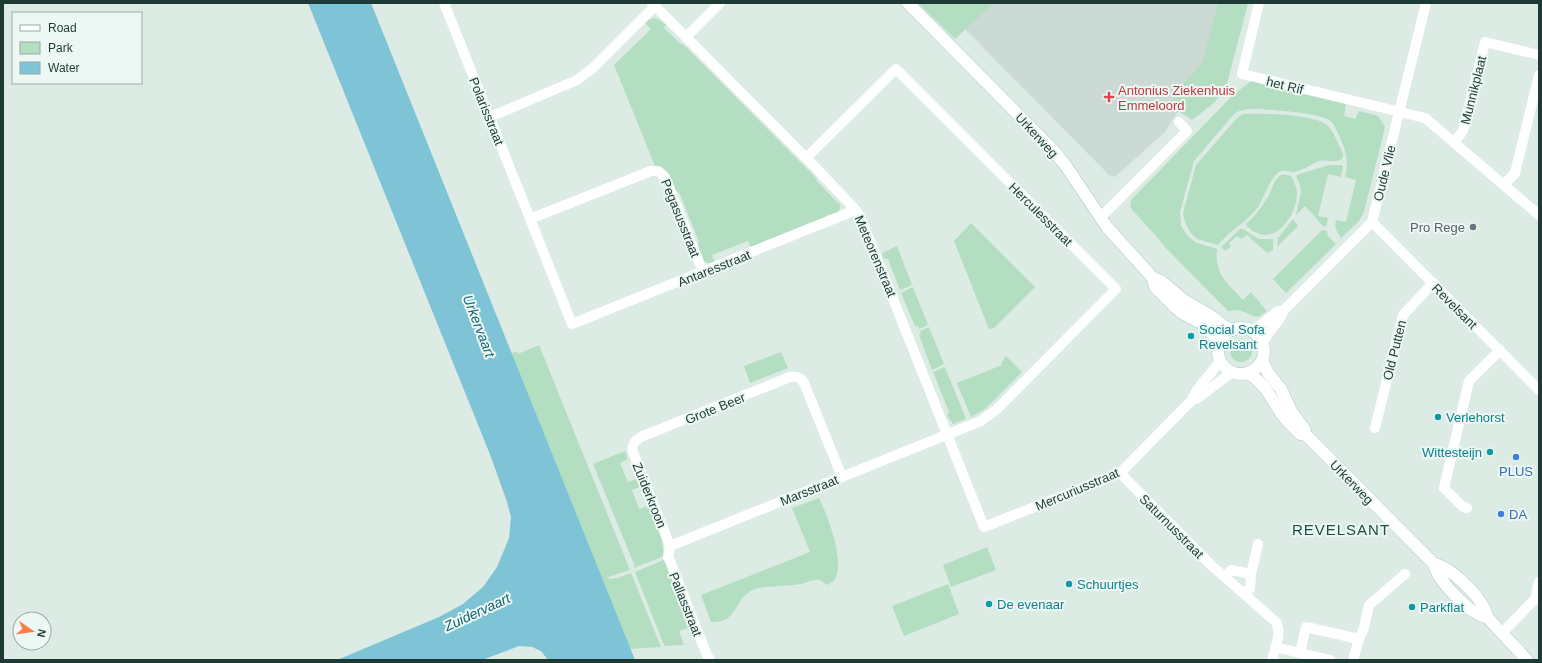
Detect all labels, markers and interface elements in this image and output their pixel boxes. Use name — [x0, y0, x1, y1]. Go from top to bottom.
legend — [12, 12, 142, 84]
text: Road — [48, 21, 77, 35]
text: Park — [48, 41, 74, 55]
street label: Munnikplaat — [1458, 54, 1489, 126]
text: Water — [48, 61, 80, 75]
street label: het Rif — [1265, 74, 1305, 97]
street label: Polarisstraat — [466, 75, 507, 148]
place label: Antonius Ziekenhuis Emmeloord — [1118, 83, 1236, 113]
marker: Antonius Ziekenhuis Emmeloord — [1103, 91, 1115, 103]
street label: Urkerweg — [1012, 110, 1061, 161]
street label: Oude Vlie — [1370, 144, 1399, 203]
street label: Pegasusstraat — [658, 177, 703, 260]
street label: Herculesstraat — [1006, 179, 1076, 250]
street label: Meteorenstraat — [852, 213, 900, 300]
place label: Pro Rege — [1410, 220, 1465, 235]
marker: Pro Rege — [1468, 222, 1478, 232]
street label: Antaresstraat — [676, 247, 753, 290]
street label: Revelsant — [1429, 281, 1481, 332]
water label: Urkervaart — [460, 293, 499, 360]
street label: Old Putten — [1380, 319, 1409, 382]
place label: Social Sofa Revelsant — [1199, 322, 1266, 352]
marker: Social Sofa Revelsant — [1186, 331, 1196, 341]
street label: Grote Beer — [683, 389, 748, 427]
place label: Verlehorst — [1446, 410, 1505, 425]
marker: Verlehorst — [1433, 412, 1443, 422]
place label: Wittesteijn — [1422, 445, 1482, 460]
marker: Wittesteijn — [1485, 447, 1495, 457]
marker: PLUS — [1511, 452, 1521, 462]
street label: Urkerweg — [1327, 457, 1376, 508]
street label: Zuiderkroon — [630, 460, 669, 530]
place label: PLUS — [1499, 464, 1533, 479]
street label: Mercuriusstraat — [1033, 465, 1122, 514]
street label: Marsstraat — [778, 472, 841, 509]
street label: Saturnusstraat — [1136, 491, 1207, 562]
place label: DA — [1509, 507, 1527, 522]
marker: DA — [1496, 509, 1506, 519]
district label: REVELSANT — [1292, 521, 1390, 538]
street label: Pallasstraat — [666, 570, 705, 639]
place label: Schuurtjes — [1077, 577, 1139, 592]
marker: Schuurtjes — [1064, 579, 1074, 589]
water label: Zuidervaart — [441, 589, 513, 635]
place label: De evenaar — [997, 597, 1065, 612]
marker: De evenaar — [984, 599, 994, 609]
place label: Parkflat — [1420, 600, 1464, 615]
marker: Parkflat — [1407, 602, 1417, 612]
north arrow — [12, 611, 52, 651]
text: N — [35, 628, 48, 639]

